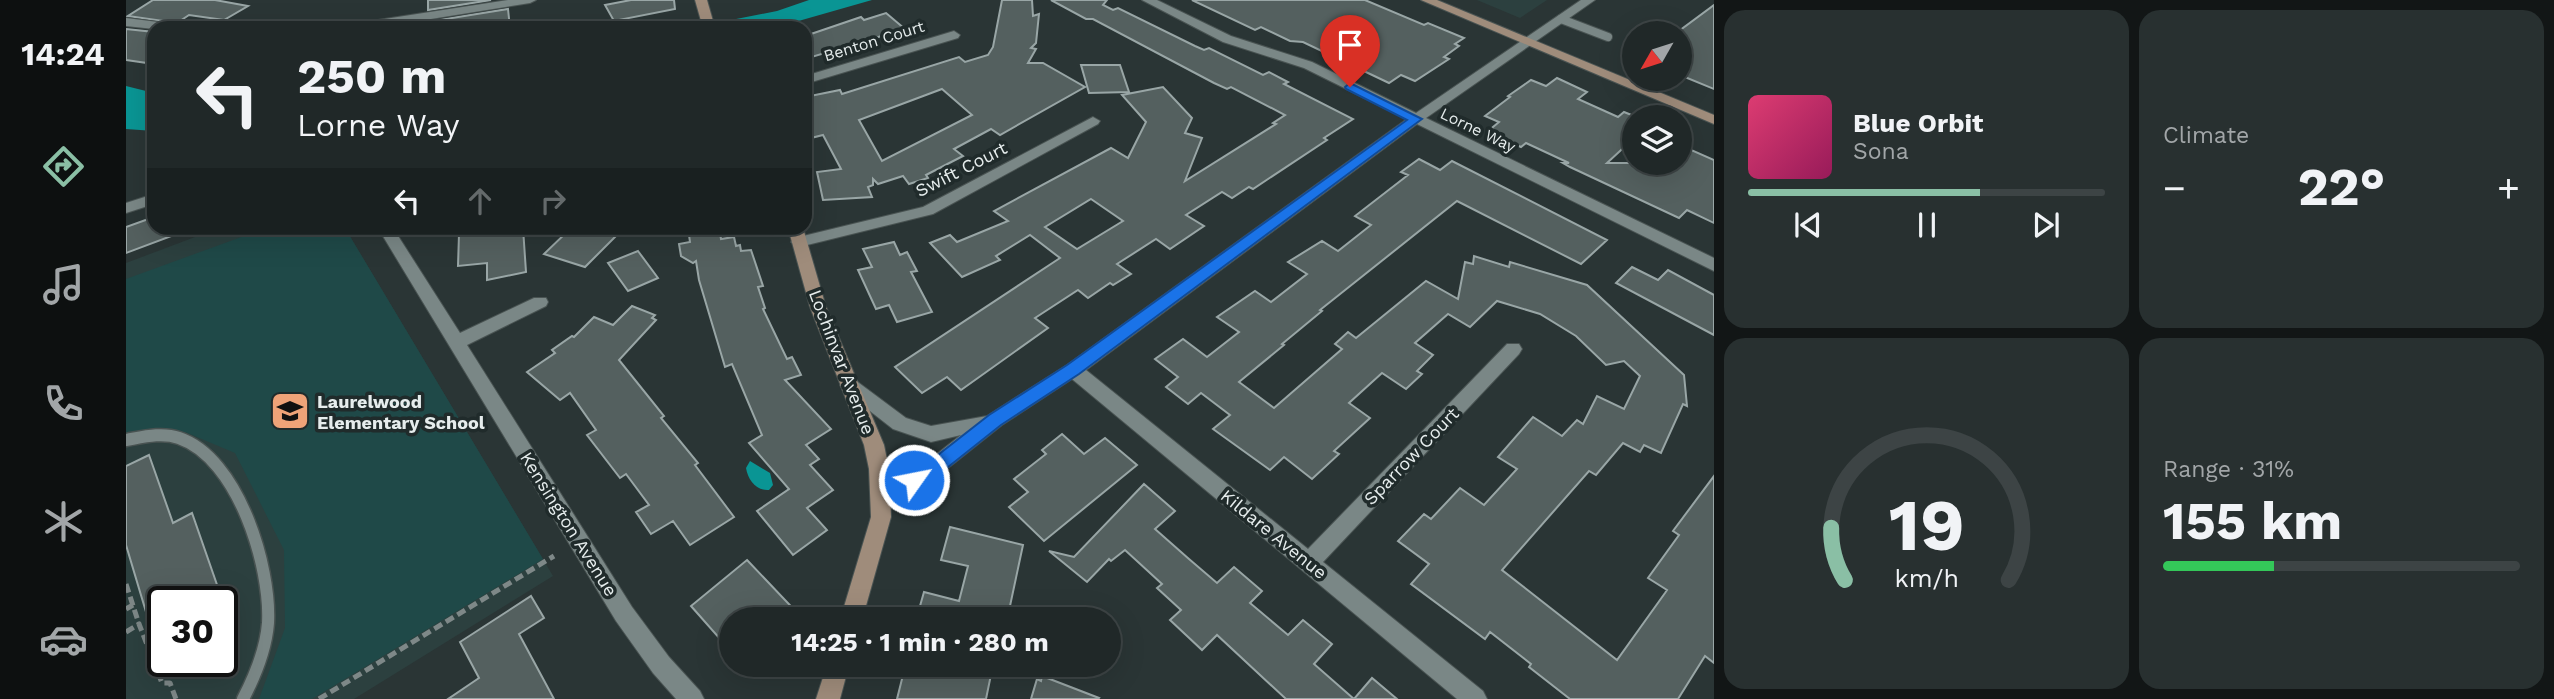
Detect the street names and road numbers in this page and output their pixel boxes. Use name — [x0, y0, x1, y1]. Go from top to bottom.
street label: Benton Court — [821, 17, 927, 65]
street label: Lorne Way — [1437, 104, 1519, 157]
street label: Swift Court — [912, 137, 1011, 201]
street label: Lochinvar Avenue — [805, 287, 879, 437]
street label: Sparrow Court — [1359, 403, 1463, 509]
street label: Kensington Avenue — [516, 448, 622, 600]
street label: Kildare Avenue — [1217, 485, 1331, 583]

